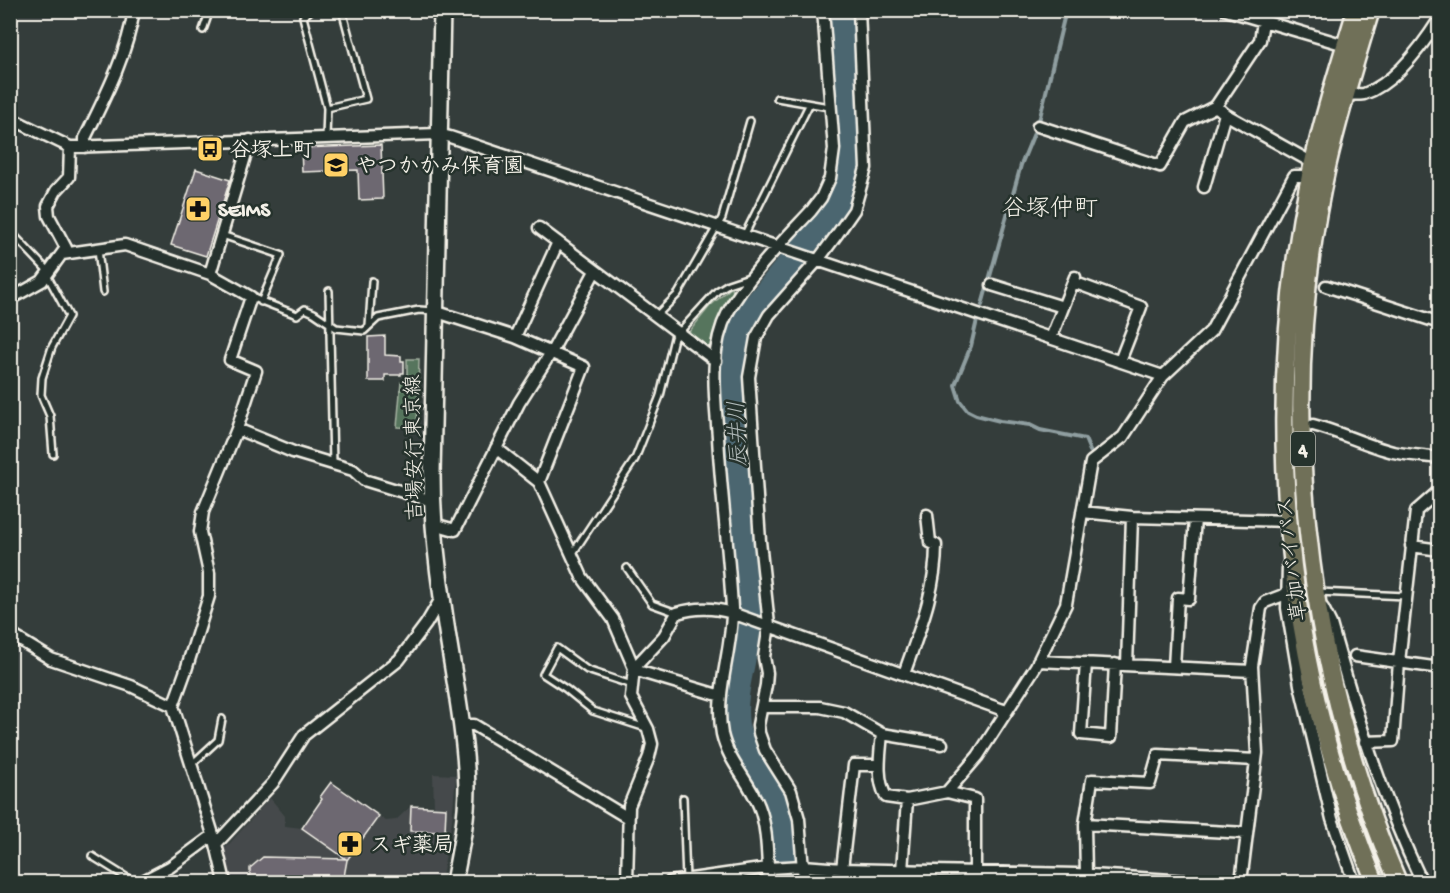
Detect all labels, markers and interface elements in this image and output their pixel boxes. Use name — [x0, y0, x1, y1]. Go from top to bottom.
bus stop icon: 谷塚上町 — [195, 134, 225, 164]
place label: 谷塚上町 — [230, 139, 314, 165]
school or university icon: やつかかみ保育園 — [321, 150, 351, 180]
place label: やつかかみ保育園 — [356, 154, 524, 181]
pharmacy icon: SEIMS — [183, 194, 213, 224]
district label: 谷塚仲町 — [1002, 195, 1098, 225]
place label: SEIMS — [218, 200, 271, 225]
street label: 吉場安行東京線 — [401, 374, 430, 522]
water label: 辰井川 — [725, 400, 754, 467]
road number: 4 — [1291, 432, 1315, 466]
street label: 草加バイパス — [1273, 495, 1315, 623]
pharmacy icon: スギ薬局 — [335, 829, 365, 859]
place label: スギ薬局 — [370, 833, 454, 860]

